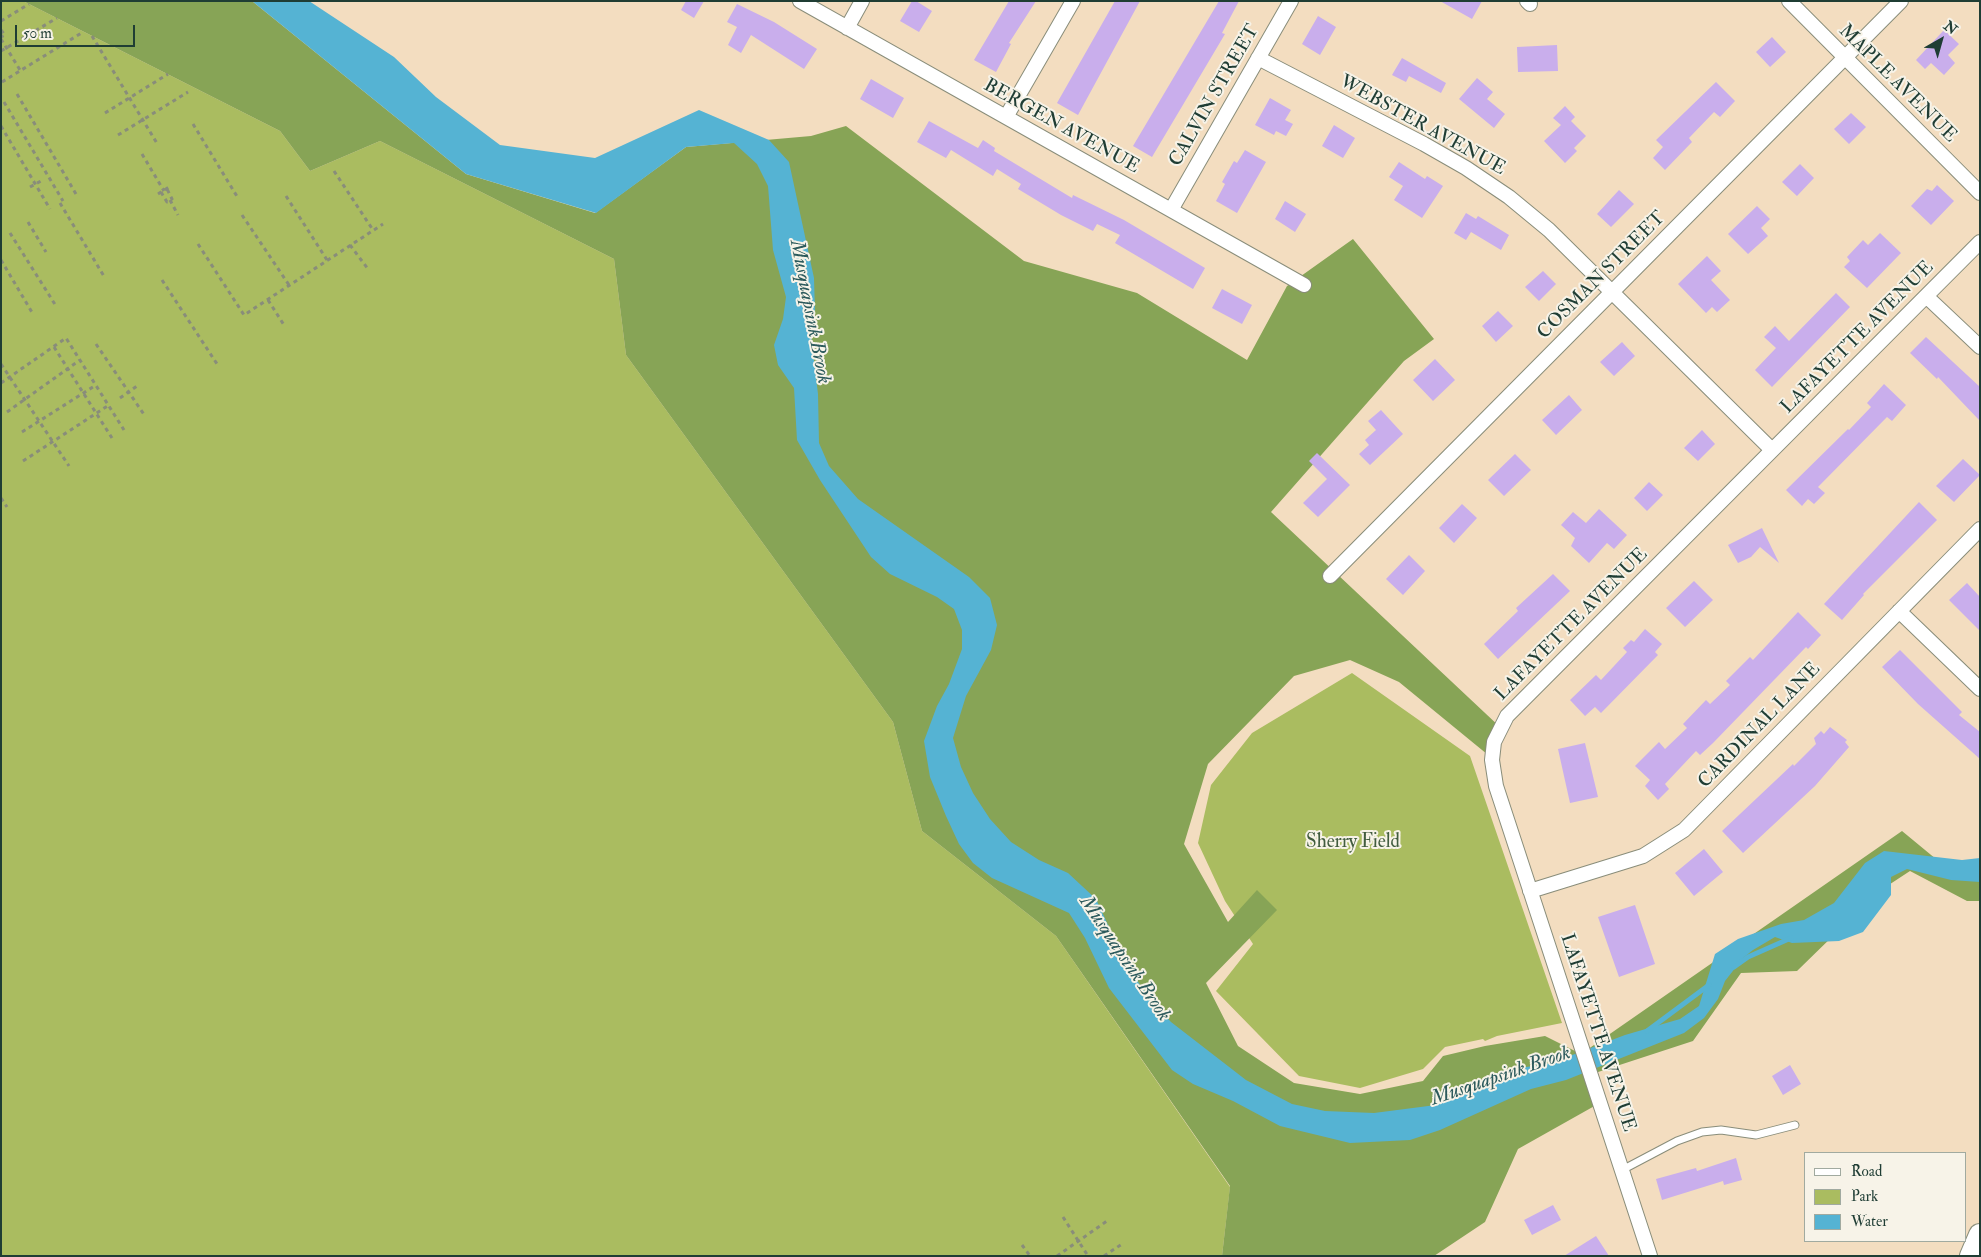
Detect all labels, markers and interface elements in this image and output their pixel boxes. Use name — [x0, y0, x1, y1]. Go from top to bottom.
scale bar — [18, 15, 138, 47]
north arrow — [1916, 15, 1966, 65]
street label: MAPLE AVENUE — [1833, 20, 1961, 148]
street label: CALVIN STREET — [1165, 21, 1265, 171]
text: 50 m — [23, 24, 52, 43]
street label: WEBSTER AVENUE — [1335, 71, 1509, 181]
street label: BERGEN AVENUE — [979, 75, 1143, 179]
street label: COSMAN STREET — [1533, 207, 1671, 345]
water label: Musquapsink Brook — [783, 238, 835, 386]
street label: LAFAYETTE AVENUE — [1777, 257, 1939, 419]
street label: LAFAYETTE AVENUE — [1491, 544, 1653, 706]
street label: CARDINAL LANE — [1694, 658, 1826, 794]
park label: Sherry Field — [1306, 832, 1400, 854]
water label: Musquapsink Brook — [1073, 892, 1175, 1026]
street label: LAFAYETTE AVENUE — [1554, 931, 1640, 1135]
water label: Musquapsink Brook — [1428, 1042, 1574, 1112]
legend — [1804, 1152, 1966, 1242]
text: Road — [1851, 1162, 1882, 1181]
text: Park — [1851, 1187, 1878, 1206]
text: Water — [1851, 1212, 1888, 1231]

